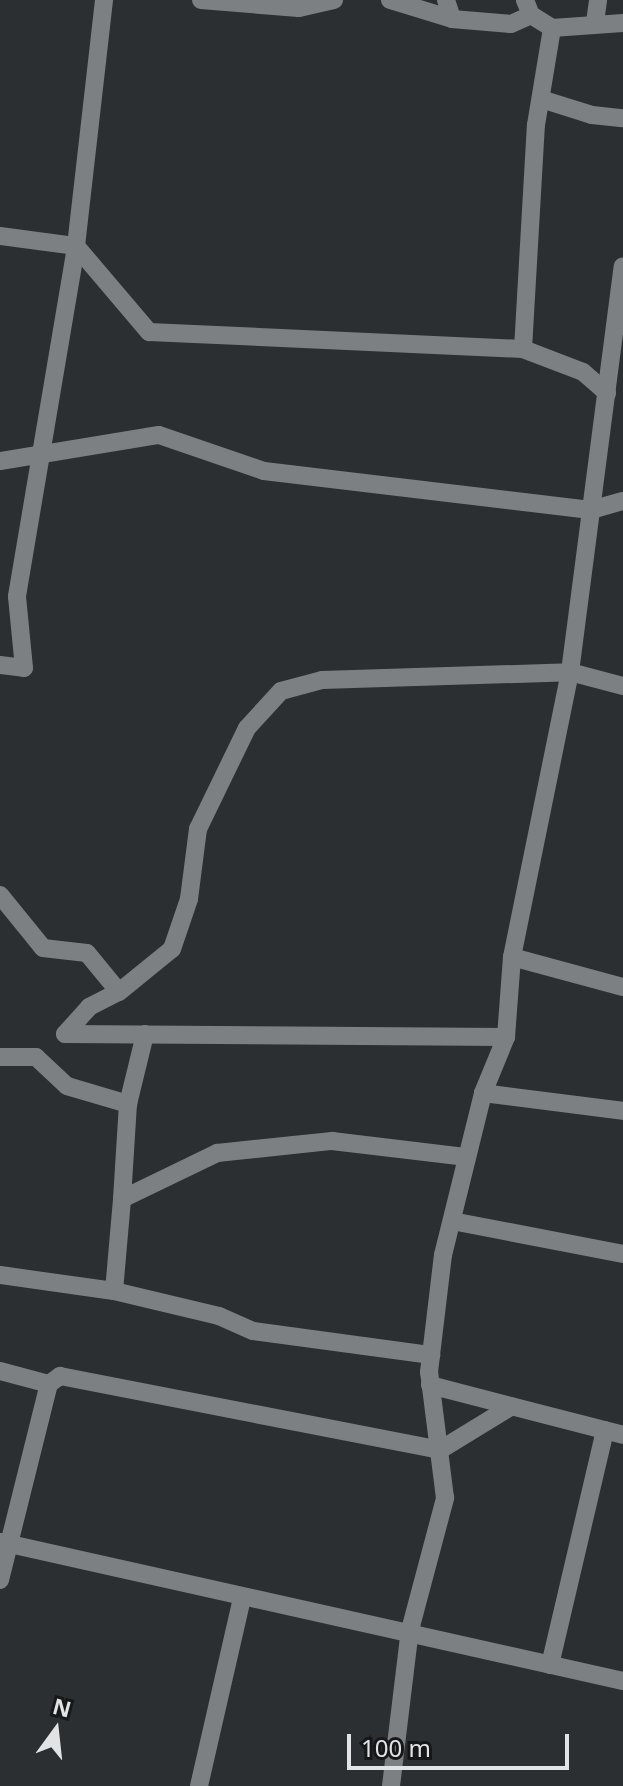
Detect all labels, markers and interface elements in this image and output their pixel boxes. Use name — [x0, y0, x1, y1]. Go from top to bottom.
north arrow — [16, 1690, 96, 1770]
text: N — [50, 1690, 75, 1724]
scale bar — [351, 1718, 573, 1768]
text: 100 m — [361, 1731, 431, 1764]

